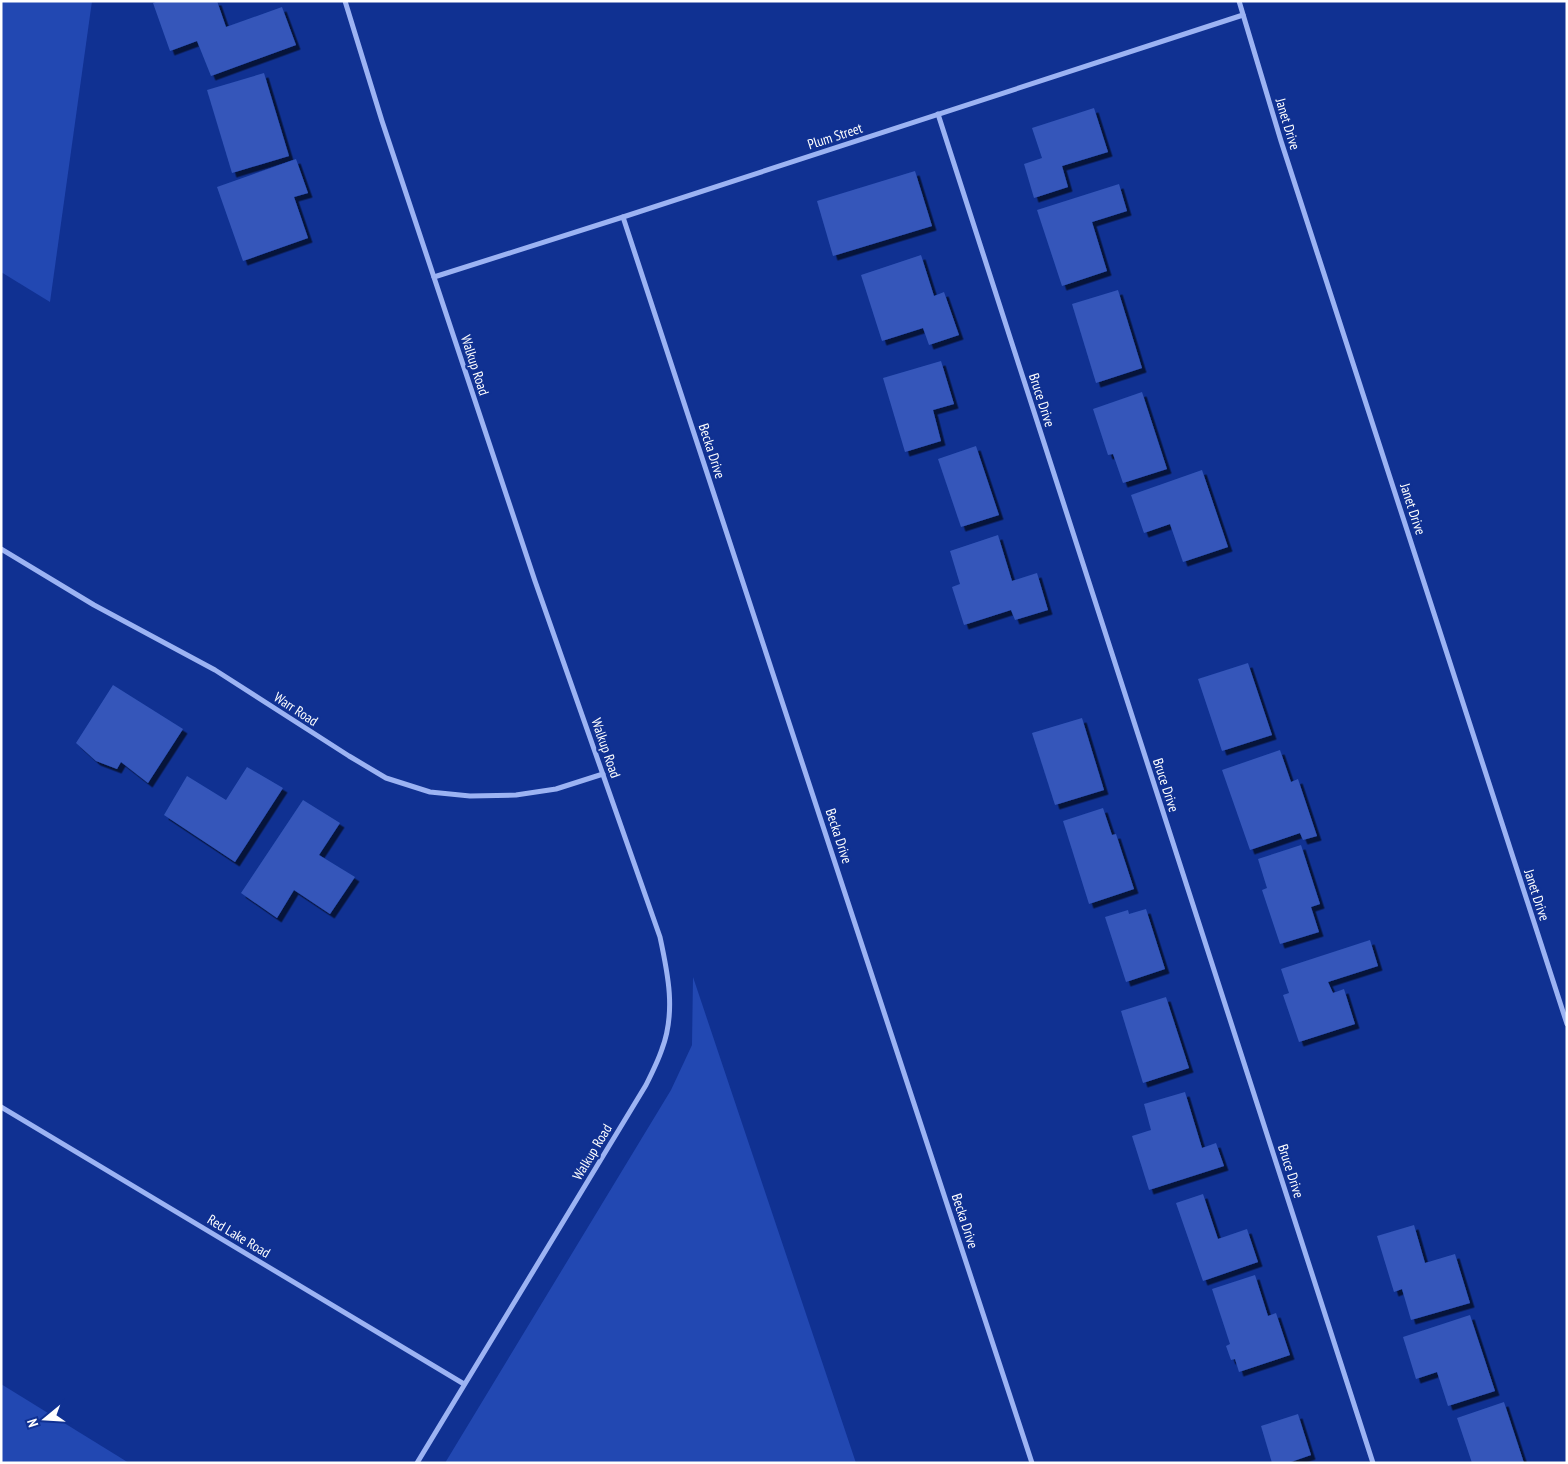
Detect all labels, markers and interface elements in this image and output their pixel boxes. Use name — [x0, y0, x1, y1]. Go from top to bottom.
street label: Janet Drive — [1271, 95, 1304, 152]
street label: Plum Street — [805, 119, 865, 153]
street label: Walkup Road — [457, 333, 493, 397]
street label: Bruce Drive — [1025, 371, 1059, 429]
street label: Becka Drive — [695, 421, 729, 481]
street label: Janet Drive — [1396, 480, 1430, 537]
street label: Warr Road — [271, 688, 321, 730]
street label: Walkup Road — [587, 716, 625, 780]
street label: Bruce Drive — [1149, 756, 1183, 814]
street label: Becka Drive — [822, 806, 856, 866]
street label: Janet Drive — [1520, 866, 1554, 923]
street label: Walkup Road — [568, 1121, 616, 1183]
street label: Bruce Drive — [1274, 1142, 1308, 1200]
street label: Becka Drive — [948, 1191, 982, 1251]
street label: Red Lake Road — [204, 1210, 274, 1262]
north arrow — [20, 1394, 70, 1444]
text: N — [23, 1417, 42, 1429]

